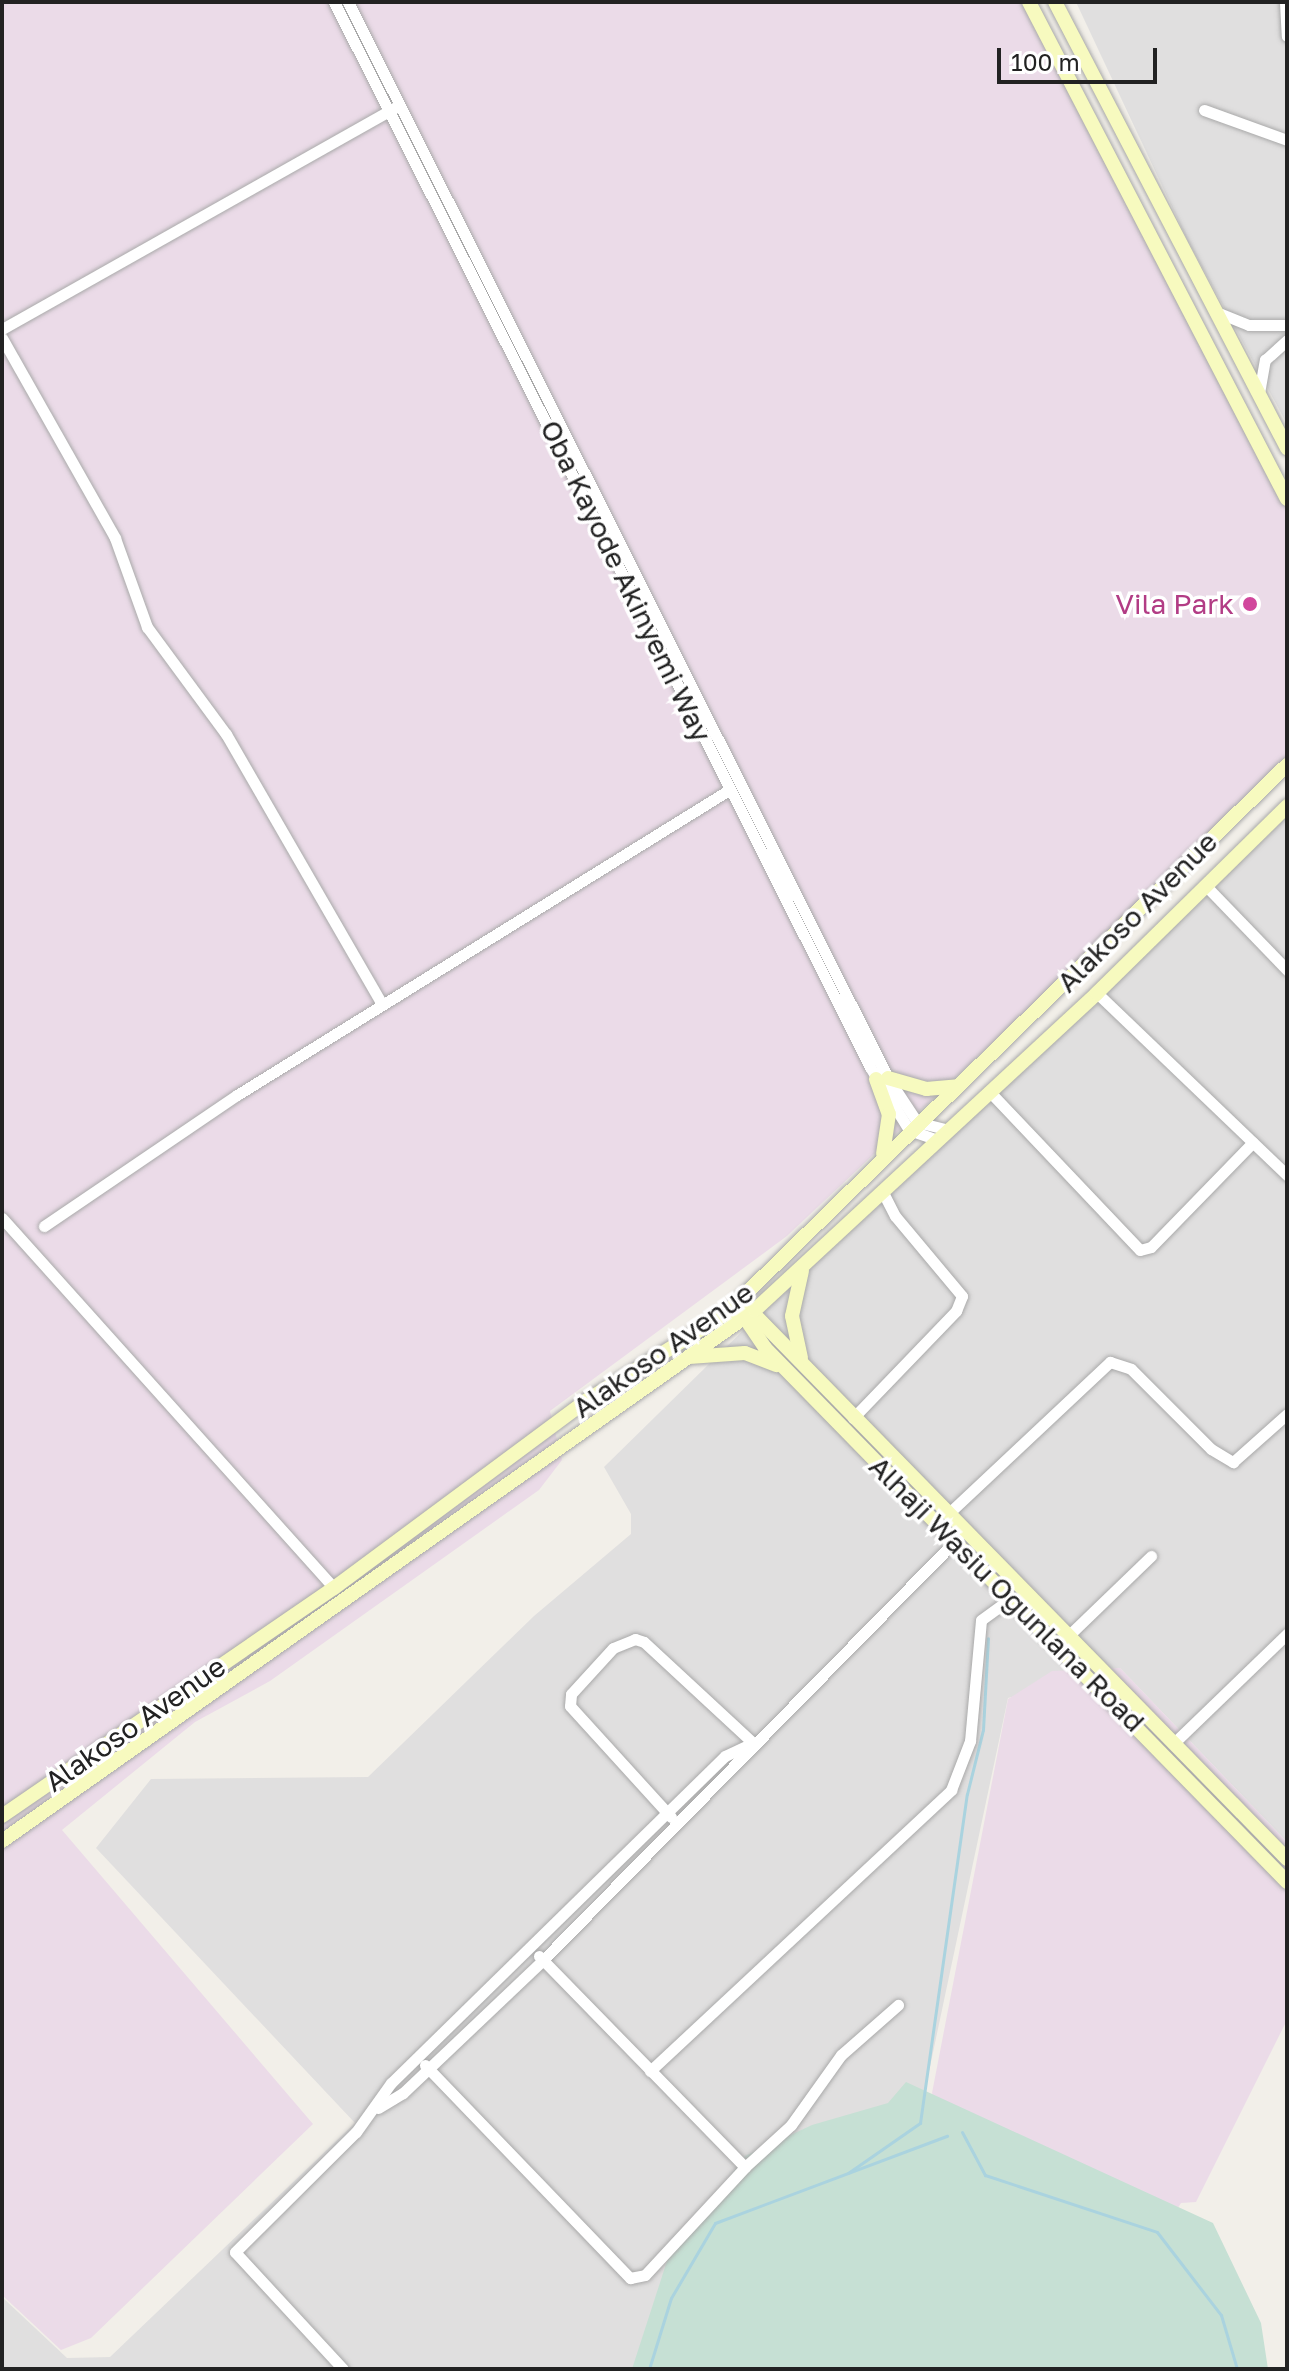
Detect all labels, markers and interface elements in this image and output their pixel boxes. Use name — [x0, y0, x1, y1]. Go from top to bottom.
scale bar — [1001, 32, 1161, 82]
text: 100 m — [1011, 47, 1080, 76]
street label: Oba Kayode Akinyemi Way — [533, 415, 719, 747]
place label: Vila Park — [1115, 587, 1234, 621]
marker: Vila Park — [1241, 595, 1259, 613]
street label: Alakoso Avenue — [1050, 825, 1224, 999]
street label: Alakoso Avenue — [566, 1275, 760, 1425]
street label: Alhaji Wasiu Ogunlana Road — [862, 1449, 1152, 1739]
street label: Alakoso Avenue — [38, 1649, 232, 1799]

